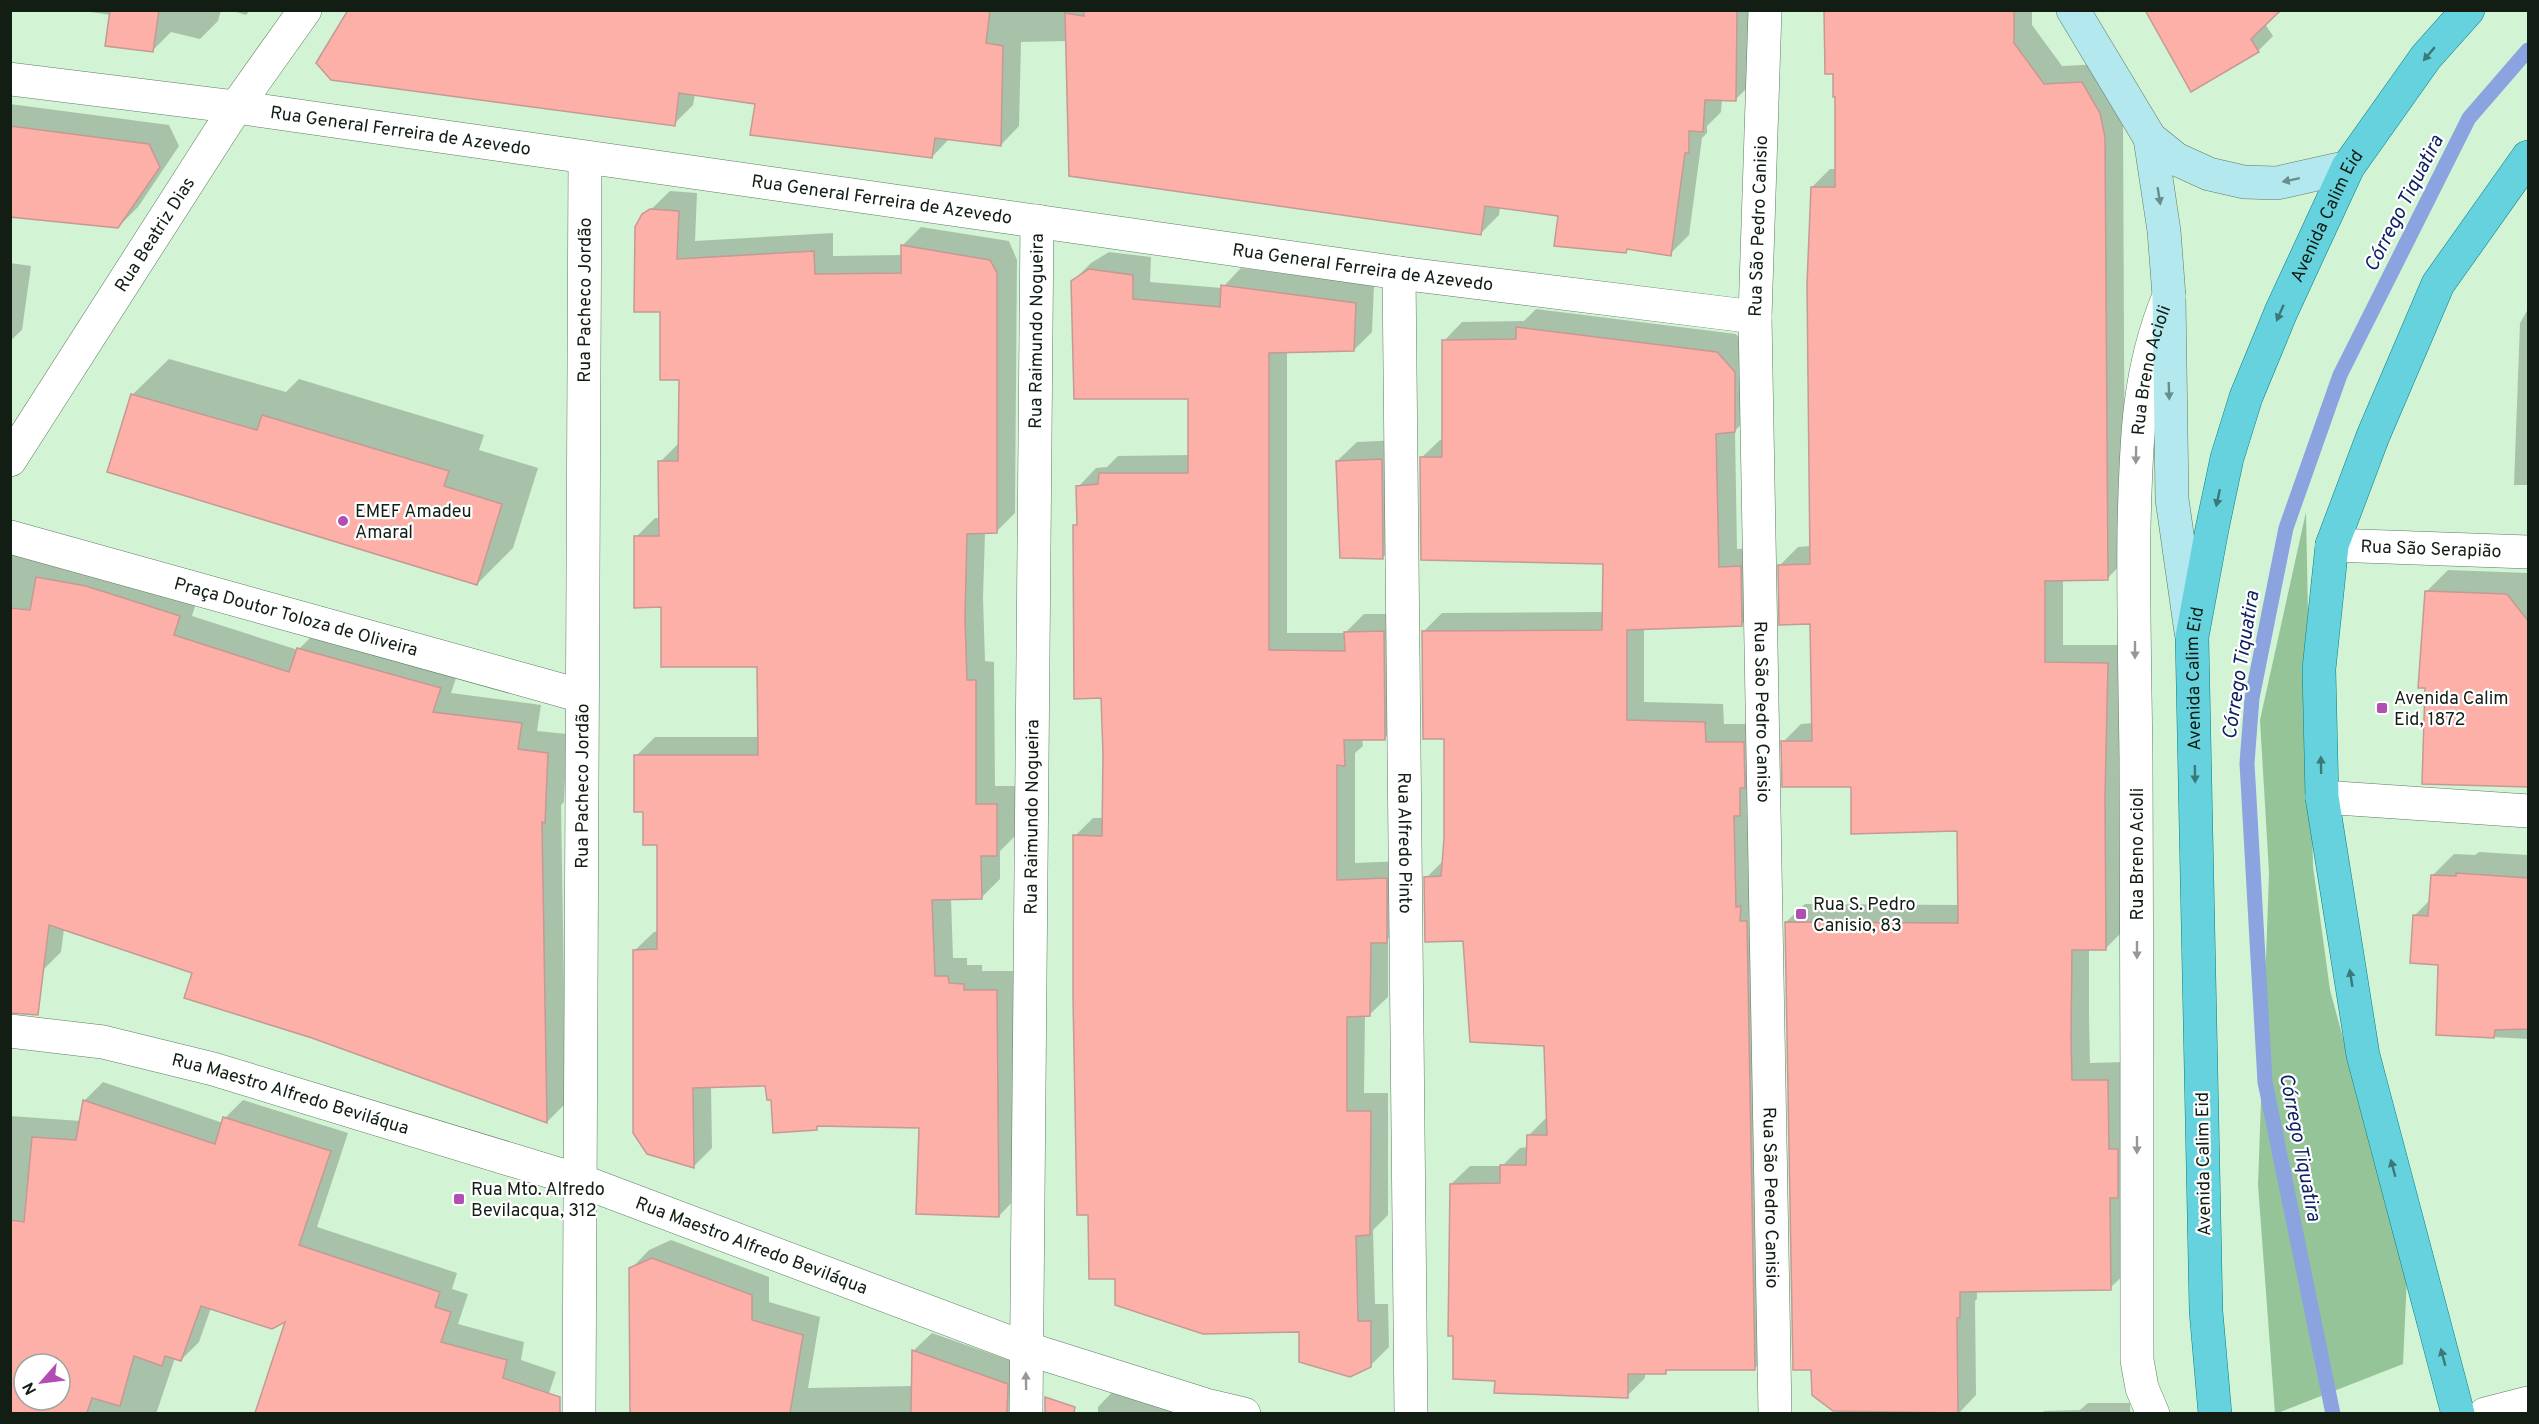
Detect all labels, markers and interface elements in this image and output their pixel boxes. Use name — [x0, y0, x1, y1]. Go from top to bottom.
one-way arrow — [2423, 46, 2436, 61]
street label: Rua General Ferreira de Azevedo — [269, 102, 532, 162]
water label: Córrego Tiquatira — [2359, 130, 2451, 277]
street label: Rua São Pedro Canisio — [1745, 135, 1774, 317]
street label: Avenida Calim Eid — [2286, 146, 2369, 287]
street label: Rua General Ferreira de Azevedo — [750, 171, 1013, 231]
street label: Rua Beatriz Dias — [110, 173, 201, 297]
one-way arrow — [2282, 176, 2301, 185]
one-way arrow — [2154, 187, 2163, 206]
street label: Rua Pacheco Jordão — [574, 217, 598, 383]
street label: Rua Raimundo Nogueira — [1025, 233, 1050, 429]
street label: Rua General Ferreira de Azevedo — [1231, 239, 1495, 298]
street label: Rua Breno Acioli — [2128, 302, 2177, 436]
one-way arrow — [2276, 305, 2285, 322]
one-way arrow — [2164, 381, 2173, 400]
one-way arrow — [2131, 445, 2141, 464]
one-way arrow — [2213, 488, 2222, 507]
place label: EMEF Amadeu Amaral — [355, 501, 472, 545]
marker: EMEF Amadeu Amaral — [336, 514, 350, 528]
street label: Rua São Serapião — [2360, 536, 2502, 564]
street label: Praça Doutor Toloza de Oliveira — [171, 573, 420, 663]
water label: Córrego Tiquatira — [2217, 588, 2267, 742]
street label: Avenida Calim Eid — [2182, 605, 2210, 751]
street label: Rua São Pedro Canisio — [1748, 621, 1774, 803]
one-way arrow — [2130, 640, 2140, 659]
place label: Avenida Calim Eid, 1872 — [2394, 688, 2508, 732]
marker: Avenida Calim Eid, 1872 — [2375, 701, 2389, 715]
street label: Rua Pacheco Jordão — [572, 703, 595, 869]
street label: Rua Raimundo Nogueira — [1021, 719, 1045, 915]
one-way arrow — [2316, 755, 2326, 774]
one-way arrow — [2190, 765, 2200, 784]
street label: Rua Alfredo Pinto — [1391, 772, 1416, 914]
street label: Rua Breno Acioli — [2127, 788, 2150, 920]
place label: Rua S. Pedro Canisio, 83 — [1813, 894, 1915, 938]
marker: Rua S. Pedro Canisio, 83 — [1794, 907, 1808, 921]
one-way arrow — [2132, 940, 2142, 959]
one-way arrow — [2346, 969, 2355, 988]
street label: Rua Maestro Alfredo Beviláqua — [169, 1049, 411, 1141]
water label: Córrego Tiquatira — [2272, 1071, 2326, 1224]
street label: Avenida Calim Eid — [2192, 1092, 2217, 1236]
street label: Rua São Pedro Canisio — [1756, 1107, 1783, 1289]
one-way arrow — [2132, 1135, 2142, 1154]
one-way arrow — [2388, 1159, 2397, 1177]
place label: Rua Mto. Alfredo Bevilacqua, 312 — [471, 1179, 605, 1223]
marker: Rua Mto. Alfredo Bevilacqua, 312 — [452, 1192, 466, 1206]
street label: Rua Maestro Alfredo Beviláqua — [632, 1192, 871, 1301]
one-way arrow — [2438, 1348, 2447, 1366]
north arrow — [12, 1352, 72, 1412]
one-way arrow — [1021, 1371, 1031, 1390]
text: N — [19, 1378, 42, 1398]

